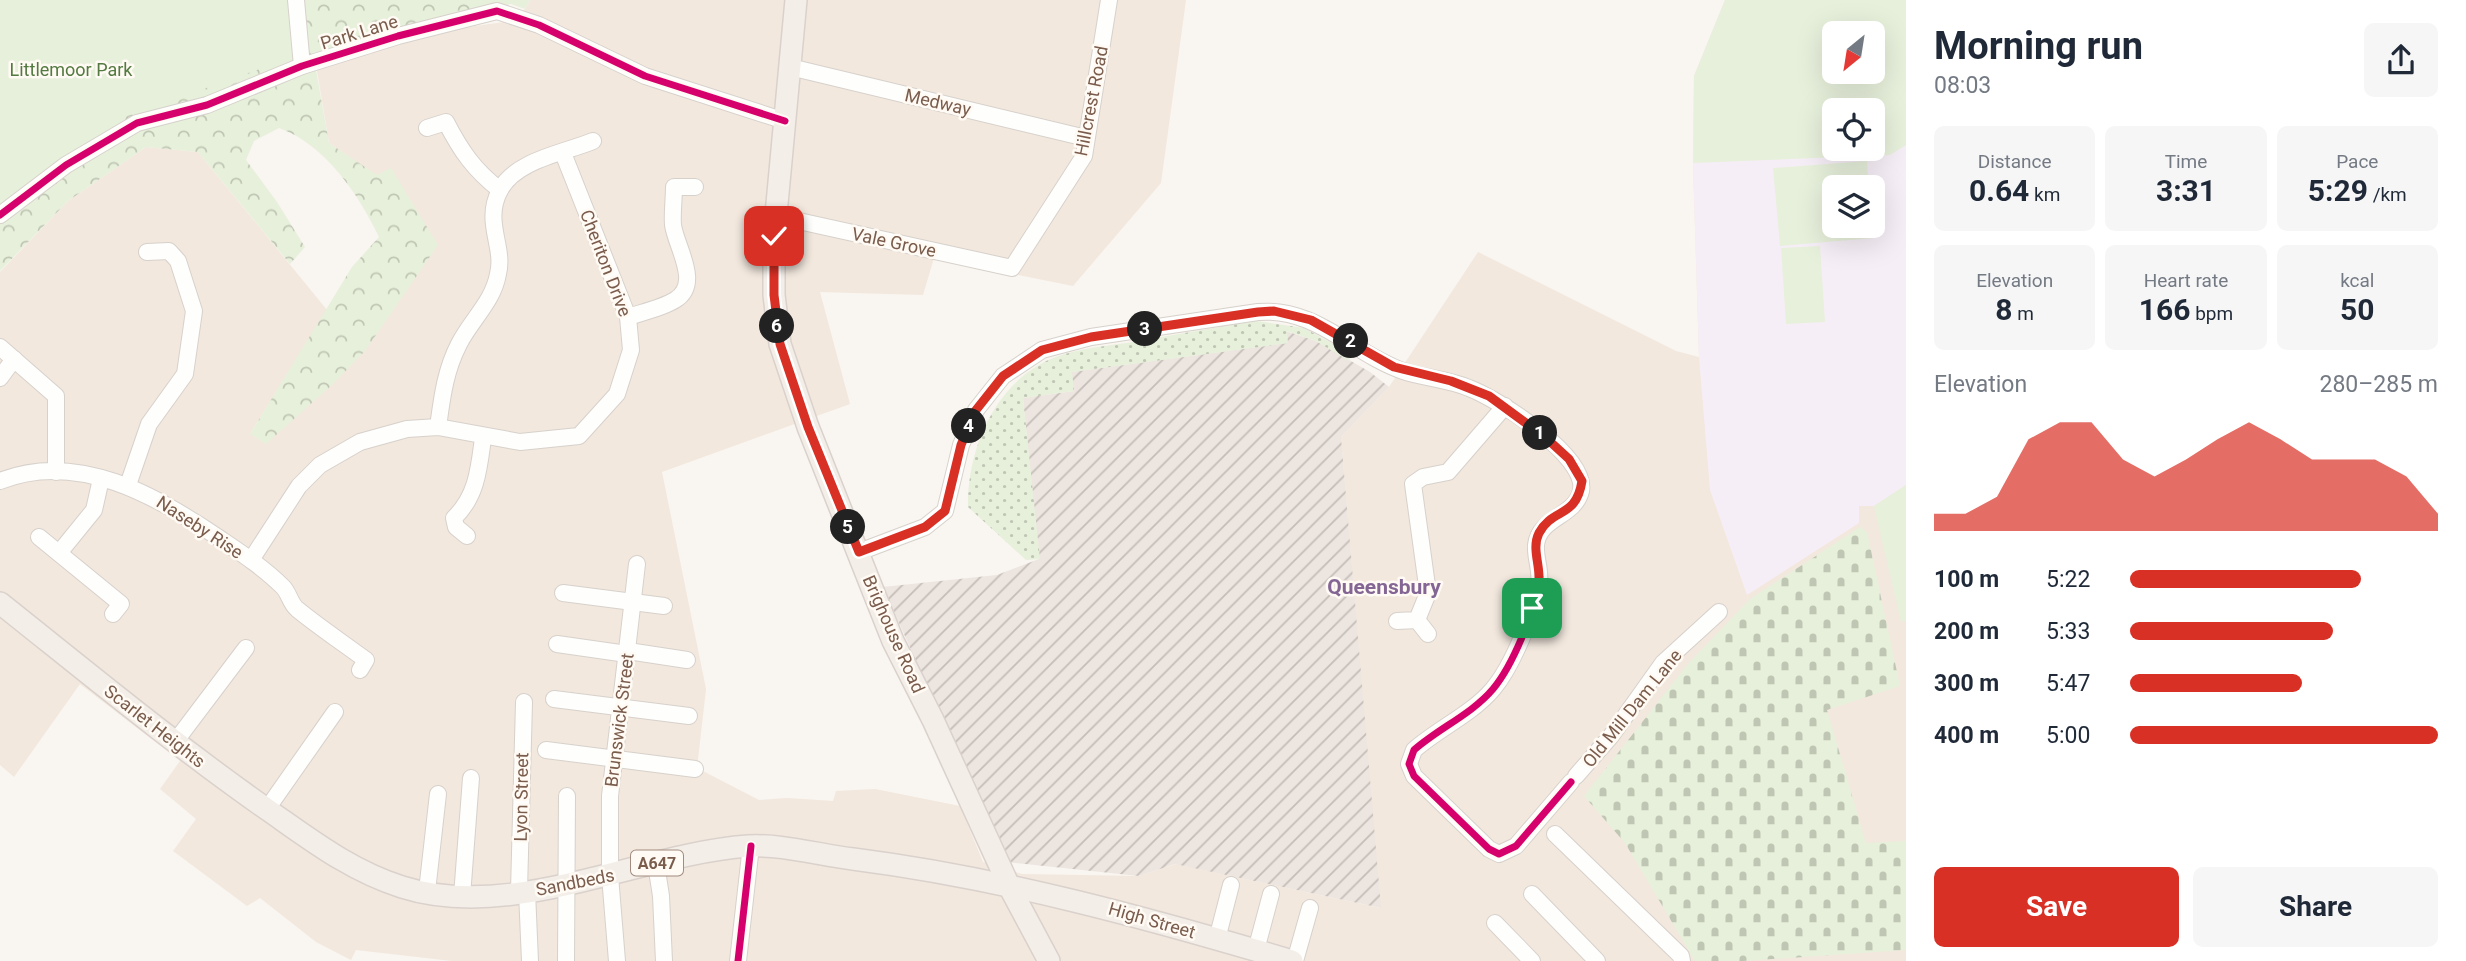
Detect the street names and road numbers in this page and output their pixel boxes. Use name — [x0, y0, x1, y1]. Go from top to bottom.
street label: Park Lane — [318, 10, 400, 54]
street label: Hillcrest Road — [1070, 44, 1112, 158]
street label: Medway — [903, 84, 974, 120]
street label: Cheriton Drive — [576, 207, 636, 319]
street label: Vale Grove — [850, 223, 938, 261]
street label: Naseby Rise — [153, 491, 247, 563]
street label: Brighouse Road — [859, 572, 929, 696]
street label: Old Mill Dam Lane — [1578, 645, 1686, 771]
street label: Brunswick Street — [600, 652, 638, 788]
street label: Scarlet Heights — [100, 680, 210, 772]
street label: Lyon Street — [510, 752, 532, 842]
road number: A647 — [631, 850, 683, 876]
street label: Sandbeds — [534, 864, 616, 900]
street label: High Street — [1106, 898, 1198, 942]

